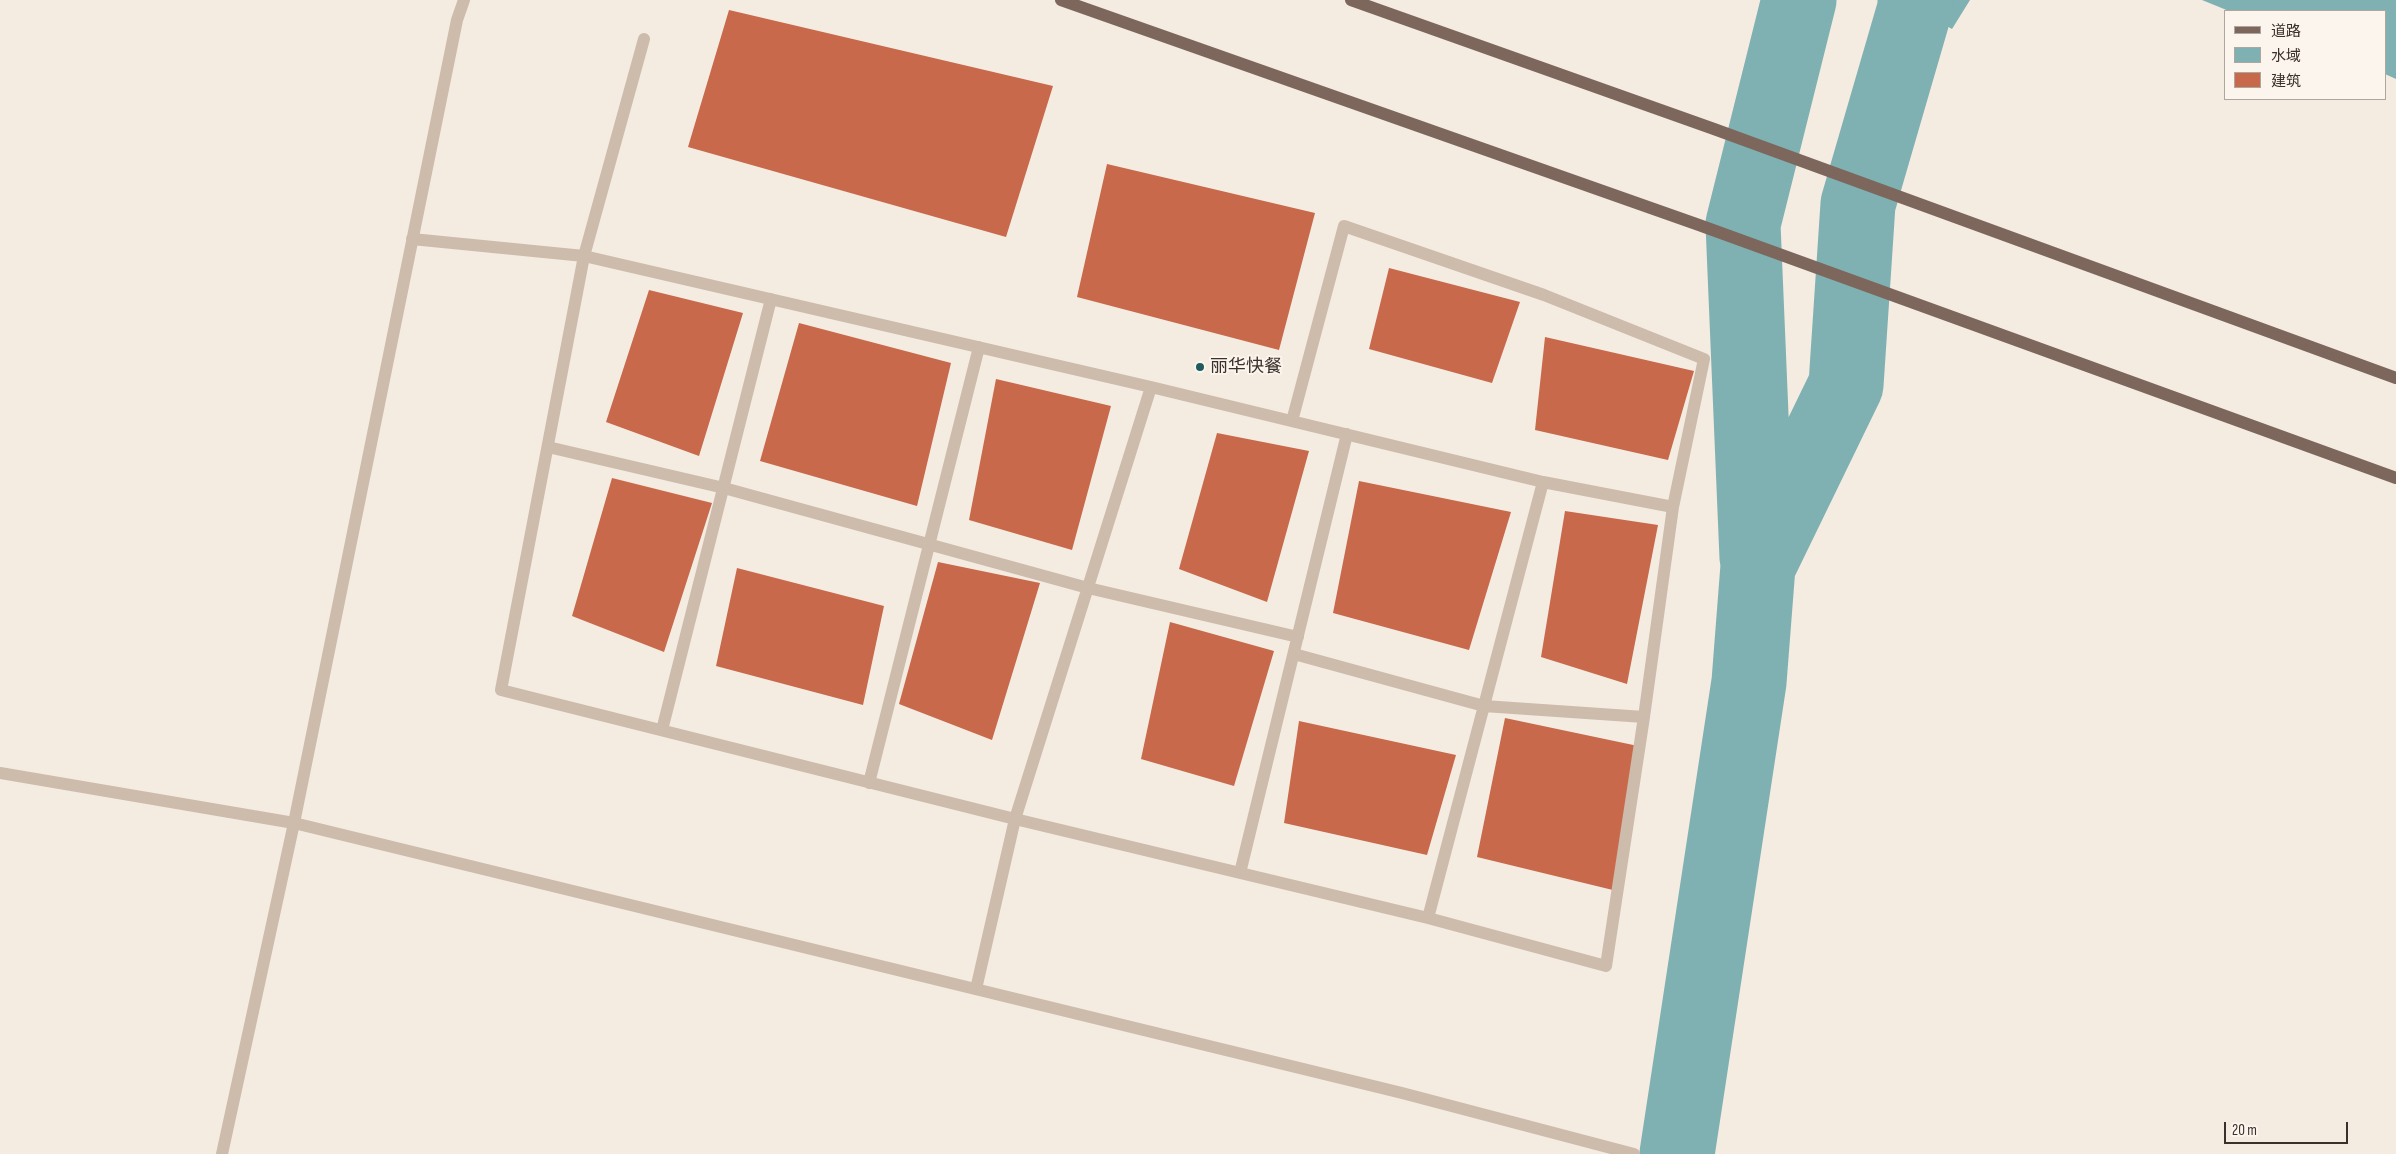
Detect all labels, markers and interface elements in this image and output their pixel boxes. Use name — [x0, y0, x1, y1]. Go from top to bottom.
legend — [2224, 10, 2386, 100]
text: 道路 — [2271, 22, 2301, 41]
text: 水域 — [2271, 47, 2301, 66]
text: 建筑 — [2271, 72, 2301, 91]
place label: 丽华快餐 — [1210, 356, 1282, 378]
marker: 丽华快餐 — [1194, 361, 1206, 373]
scale bar — [2226, 1112, 2350, 1144]
text: 20 m — [2232, 1121, 2257, 1140]

